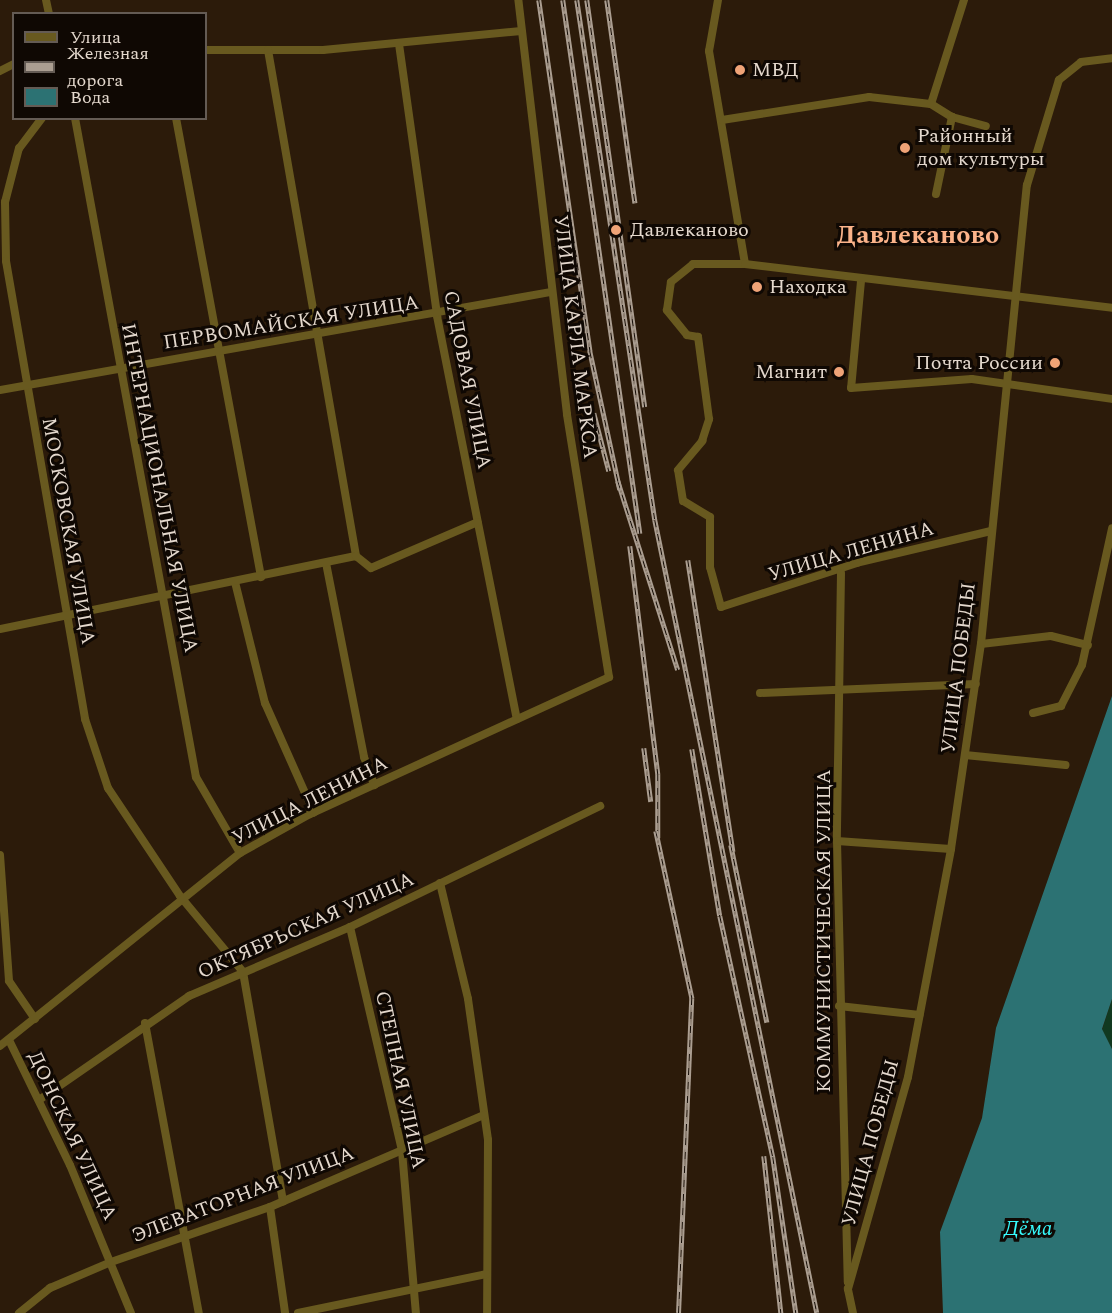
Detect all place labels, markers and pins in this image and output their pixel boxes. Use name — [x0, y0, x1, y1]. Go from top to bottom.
place label: МВД — [752, 58, 799, 82]
marker: МВД — [733, 63, 747, 77]
place label: Районный дом культуры — [917, 124, 1044, 171]
marker: Районный дом культуры — [898, 141, 912, 155]
place label: Давлеканово — [630, 218, 749, 242]
marker: Давлеканово — [607, 221, 625, 239]
place label: Находка — [769, 275, 847, 299]
marker: Находка — [750, 280, 764, 294]
place label: Почта России — [915, 351, 1043, 375]
marker: Почта России — [1048, 356, 1062, 370]
place label: Магнит — [755, 360, 827, 384]
marker: Магнит — [832, 365, 846, 379]

